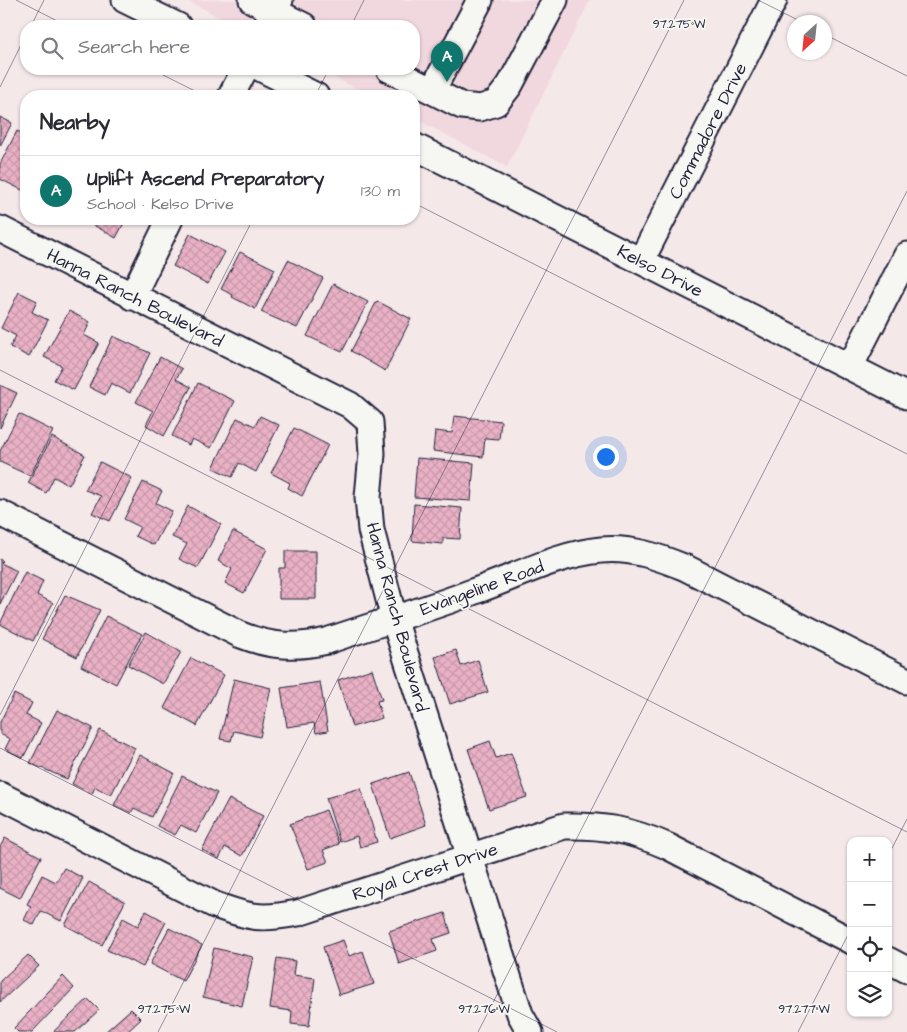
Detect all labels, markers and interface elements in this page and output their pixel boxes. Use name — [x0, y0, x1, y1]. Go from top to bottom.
north arrow — [787, 15, 832, 60]
text: 97.275°W — [653, 16, 706, 33]
search box — [20, 20, 420, 75]
icon: search — [38, 34, 66, 62]
text: Search here — [78, 34, 190, 61]
pin: A — [431, 41, 463, 82]
street label: Commadore Drive — [663, 58, 753, 203]
text: Nearby — [40, 108, 110, 137]
text: Uplift Ascend Preparatory — [87, 166, 324, 193]
text: A — [51, 180, 61, 202]
text: 130 m — [361, 180, 400, 202]
text: School · Kelso Drive — [87, 193, 234, 215]
street label: Kelso Drive — [613, 239, 707, 303]
street label: Hanna Ranch Boulevard — [42, 243, 228, 353]
your location — [593, 444, 619, 470]
street label: Hanna Ranch Boulevard — [360, 519, 434, 715]
street label: Evangeline Road — [417, 554, 548, 623]
street label: Royal Crest Drive — [349, 837, 501, 908]
map controls — [847, 837, 892, 1017]
button: + — [847, 837, 892, 882]
button: − — [847, 882, 892, 927]
button: locate — [847, 927, 892, 972]
button: layers — [847, 972, 892, 1017]
text: 97.275°W — [138, 1001, 191, 1018]
text: 97.276°W — [458, 1001, 511, 1018]
text: 97.277°W — [778, 1001, 830, 1018]

